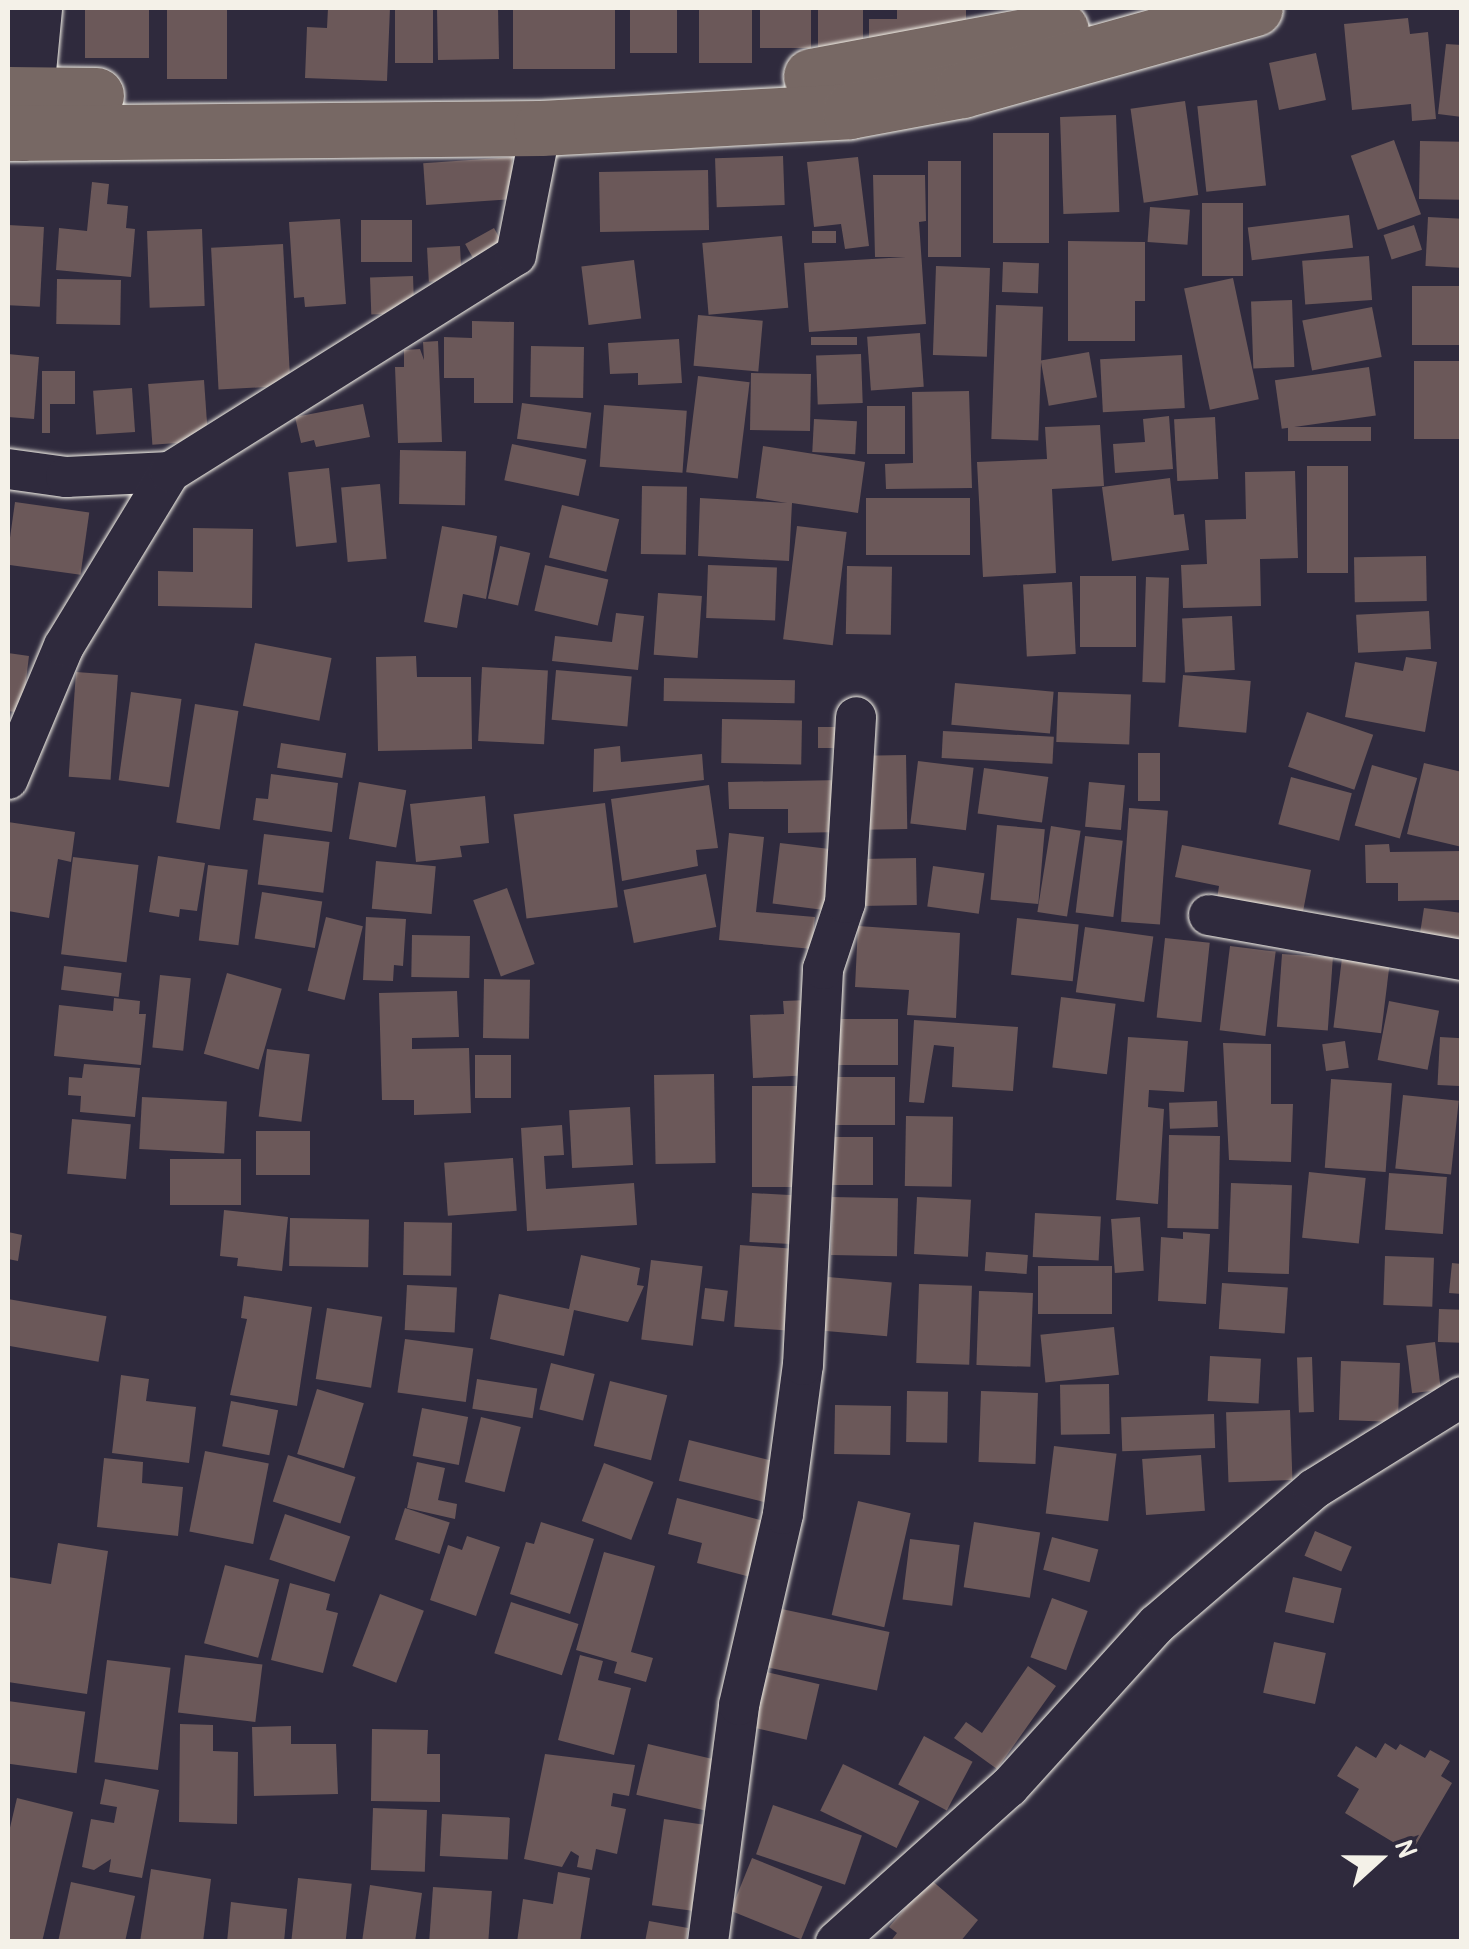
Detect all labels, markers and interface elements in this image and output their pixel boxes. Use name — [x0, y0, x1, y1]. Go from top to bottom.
north arrow — [1329, 1809, 1429, 1909]
text: N — [1387, 1834, 1427, 1862]

